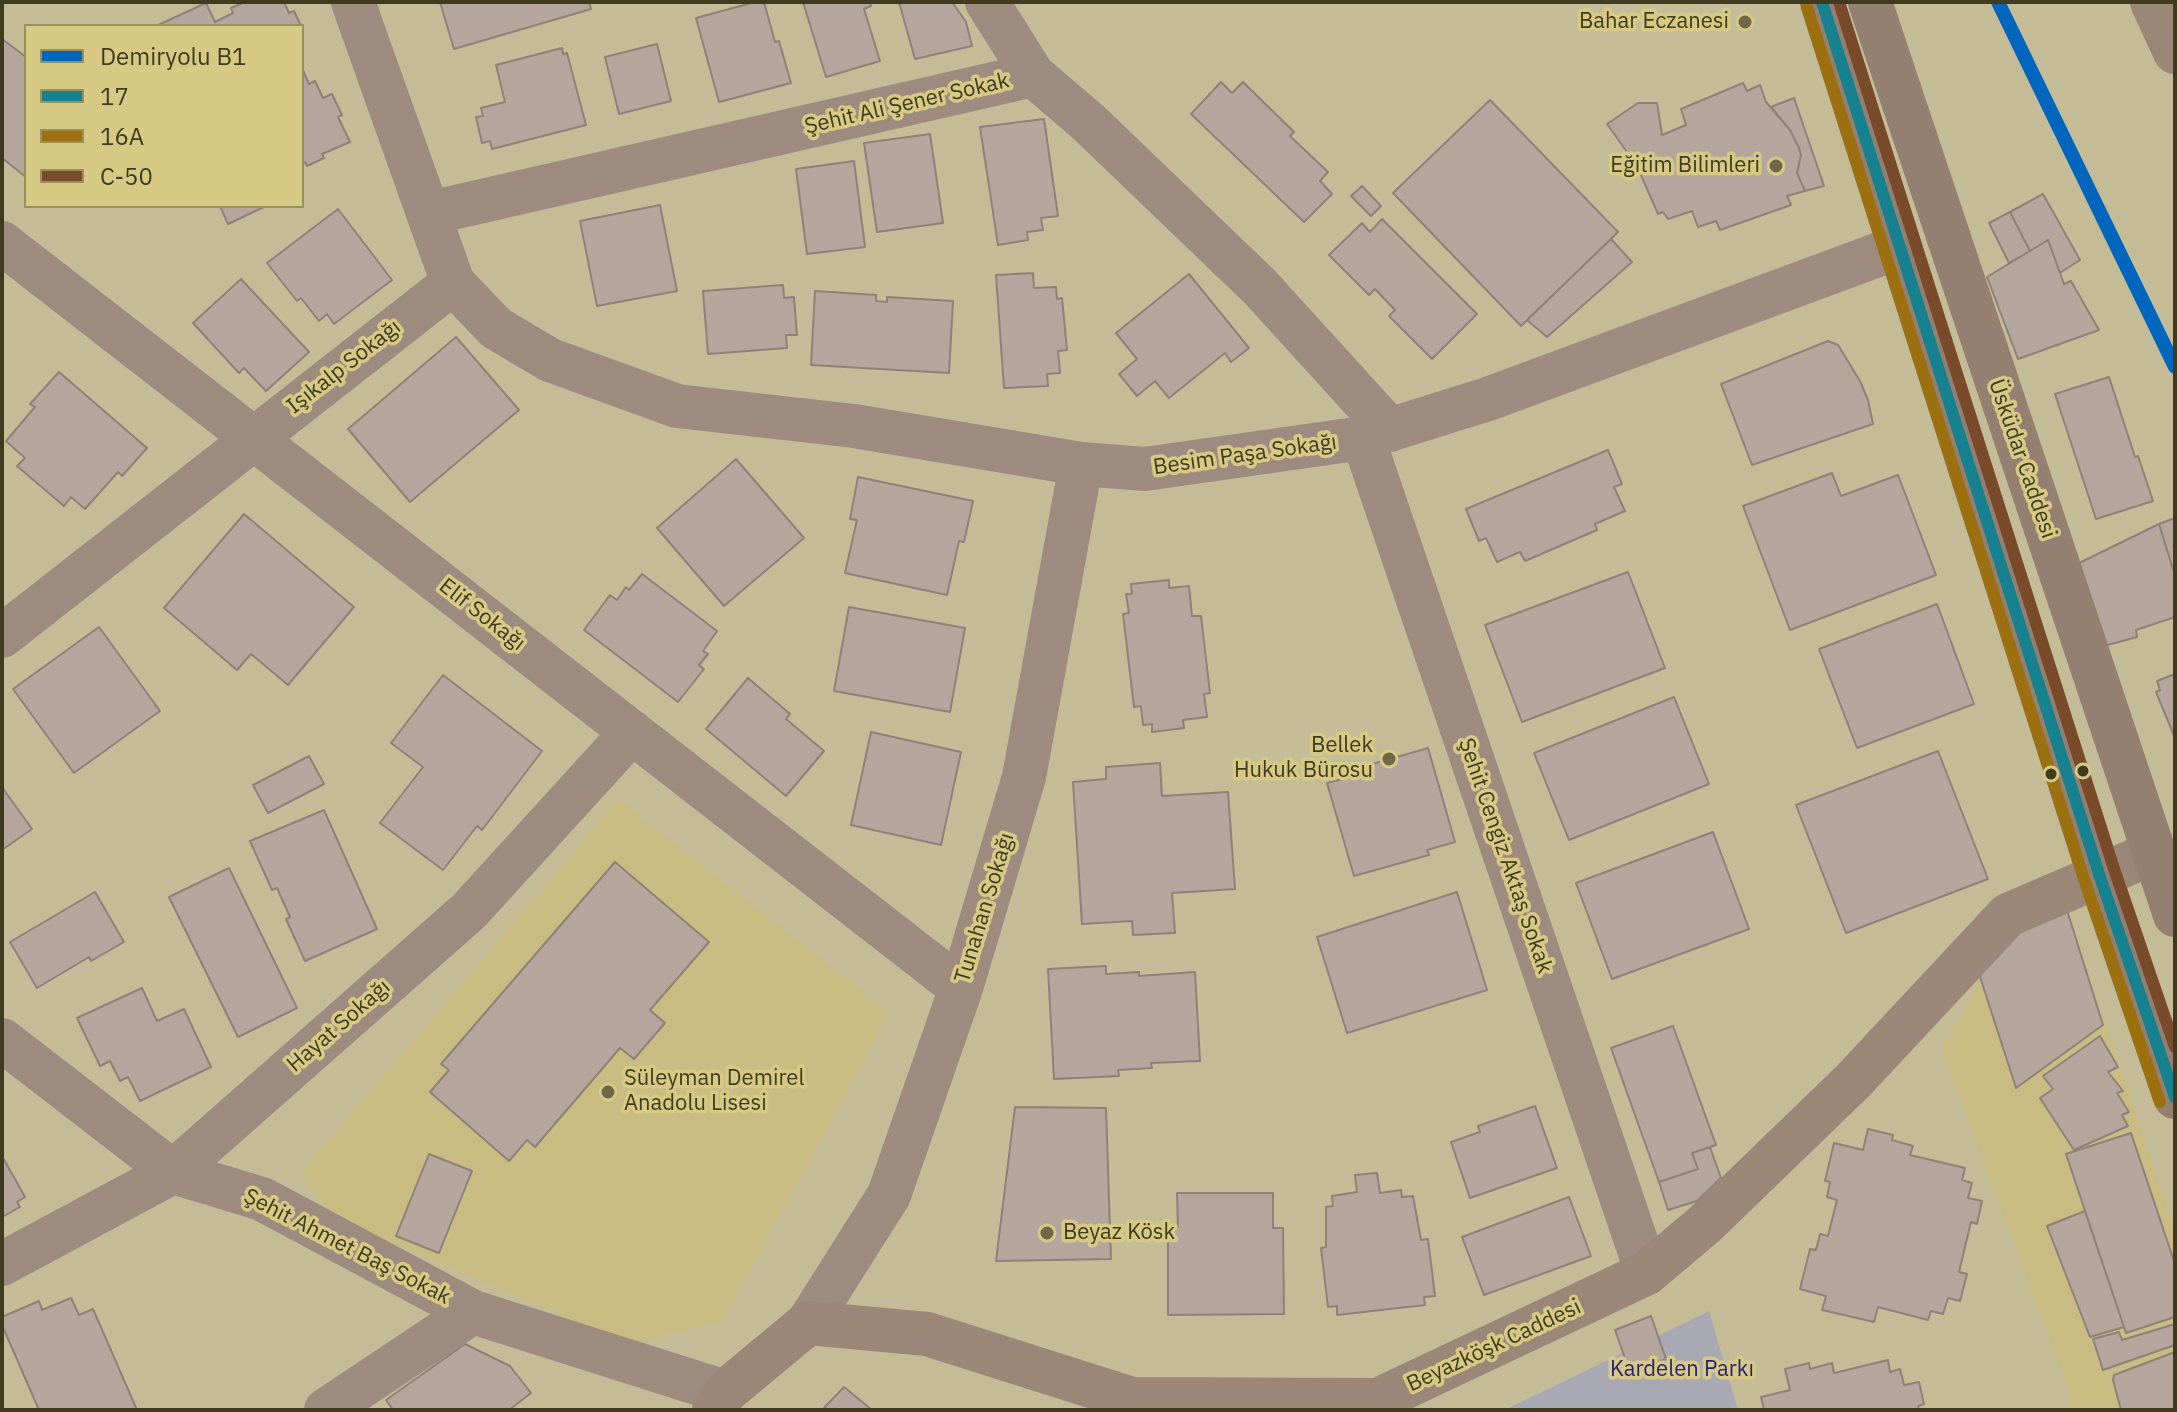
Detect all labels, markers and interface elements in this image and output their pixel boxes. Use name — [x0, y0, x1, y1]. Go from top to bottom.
place label: Bahar Eczanesi — [1579, 9, 1729, 35]
marker: Bahar Eczanesi — [1736, 13, 1754, 31]
legend — [24, 24, 304, 208]
text: Demiryolu B1 — [100, 40, 246, 72]
street label: Şehit Ali Şener Sokak — [802, 68, 1012, 140]
text: 17 — [100, 80, 129, 112]
text: 16A — [100, 120, 144, 152]
place label: Eğitim Bilimleri — [1610, 153, 1760, 179]
marker: Eğitim Bilimleri — [1767, 157, 1785, 175]
text: C-50 — [100, 160, 153, 192]
street label: Işıkalp Sokağı — [282, 314, 406, 420]
street label: Üsküdar Caddesi — [1982, 376, 2062, 542]
street label: Besim Paşa Sokağı — [1152, 429, 1338, 481]
street label: Elif Sokağı — [434, 573, 530, 657]
place label: Bellek Hukuk Bürosu — [1234, 733, 1373, 784]
street label: Şehit Cengiz Aktaş Sokak — [1452, 735, 1558, 977]
marker: Bellek Hukuk Bürosu — [1380, 750, 1398, 768]
unlabelled marker — [2075, 763, 2091, 779]
unlabelled marker — [2043, 766, 2059, 782]
street label: Tunahan Sokağı — [950, 830, 1020, 986]
street label: Hayat Sokağı — [282, 974, 396, 1078]
place label: Süleyman Demirel Anadolu Lisesi — [624, 1066, 804, 1118]
marker: Süleyman Demirel Anadolu Lisesi — [599, 1083, 617, 1101]
street label: Şehit Ahmet Baş Sokak — [239, 1183, 455, 1311]
place label: Beyaz Kösk — [1063, 1220, 1175, 1246]
marker: Beyaz Kösk — [1038, 1224, 1056, 1242]
street label: Beyazköşk Caddesi — [1403, 1294, 1585, 1398]
park label: Kardelen Parkı — [1610, 1357, 1754, 1383]

